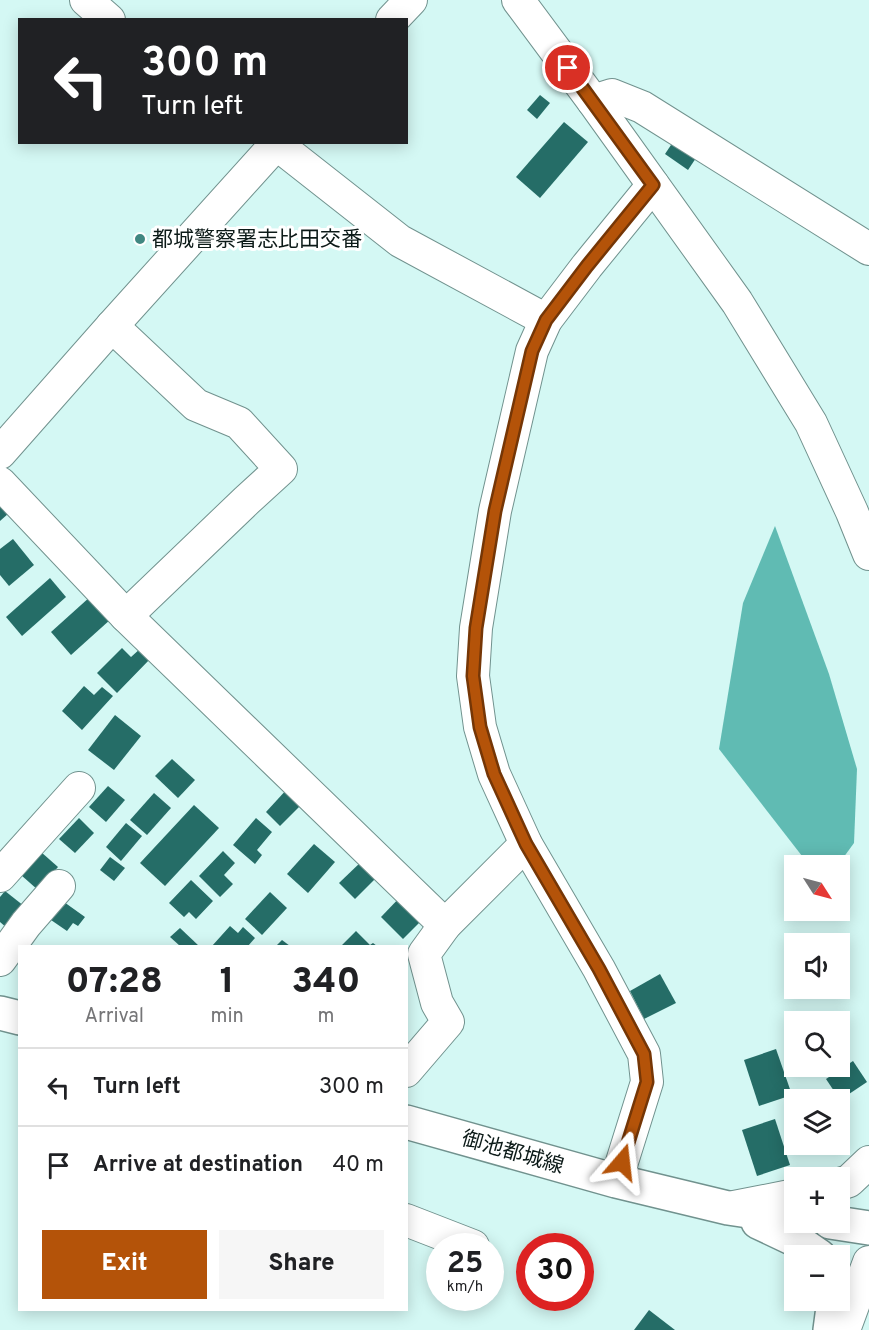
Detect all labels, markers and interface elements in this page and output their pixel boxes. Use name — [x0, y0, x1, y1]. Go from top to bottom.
text: 300 m — [141, 38, 268, 91]
icon: left — [42, 42, 120, 120]
pin — [542, 42, 593, 93]
icon: arrive — [551, 51, 584, 84]
text: Turn left — [141, 90, 243, 124]
place label: 都城警察署志比田交番 — [152, 227, 362, 254]
marker: 都城警察署志比田交番 — [133, 232, 147, 246]
north arrow — [784, 855, 850, 921]
map controls — [784, 855, 850, 1311]
button: sound — [784, 933, 850, 999]
text: 07:28 — [66, 960, 163, 1006]
text: 1 — [220, 960, 235, 1006]
text: 340 — [291, 960, 360, 1006]
text: Arrival — [84, 1004, 144, 1030]
text: min — [211, 1004, 244, 1030]
text: m — [317, 1004, 334, 1030]
button: search — [784, 1011, 850, 1077]
icon: left — [42, 1071, 75, 1104]
text: Turn left — [93, 1074, 181, 1101]
text: 300 m — [319, 1074, 384, 1101]
button: layers — [784, 1089, 850, 1155]
street label: 御池都城線 — [458, 1126, 567, 1181]
position arrow — [590, 1130, 654, 1194]
icon: arrive — [42, 1149, 75, 1182]
text: Arrive at destination — [93, 1152, 303, 1179]
text: 40 m — [332, 1152, 384, 1179]
button: + — [784, 1167, 850, 1233]
button: Exit — [42, 1230, 207, 1299]
button: Share — [219, 1230, 384, 1299]
speed limit sign: 30 — [516, 1233, 594, 1311]
button: − — [784, 1245, 850, 1311]
text: 25 — [447, 1246, 483, 1283]
text: km/h — [447, 1278, 483, 1297]

